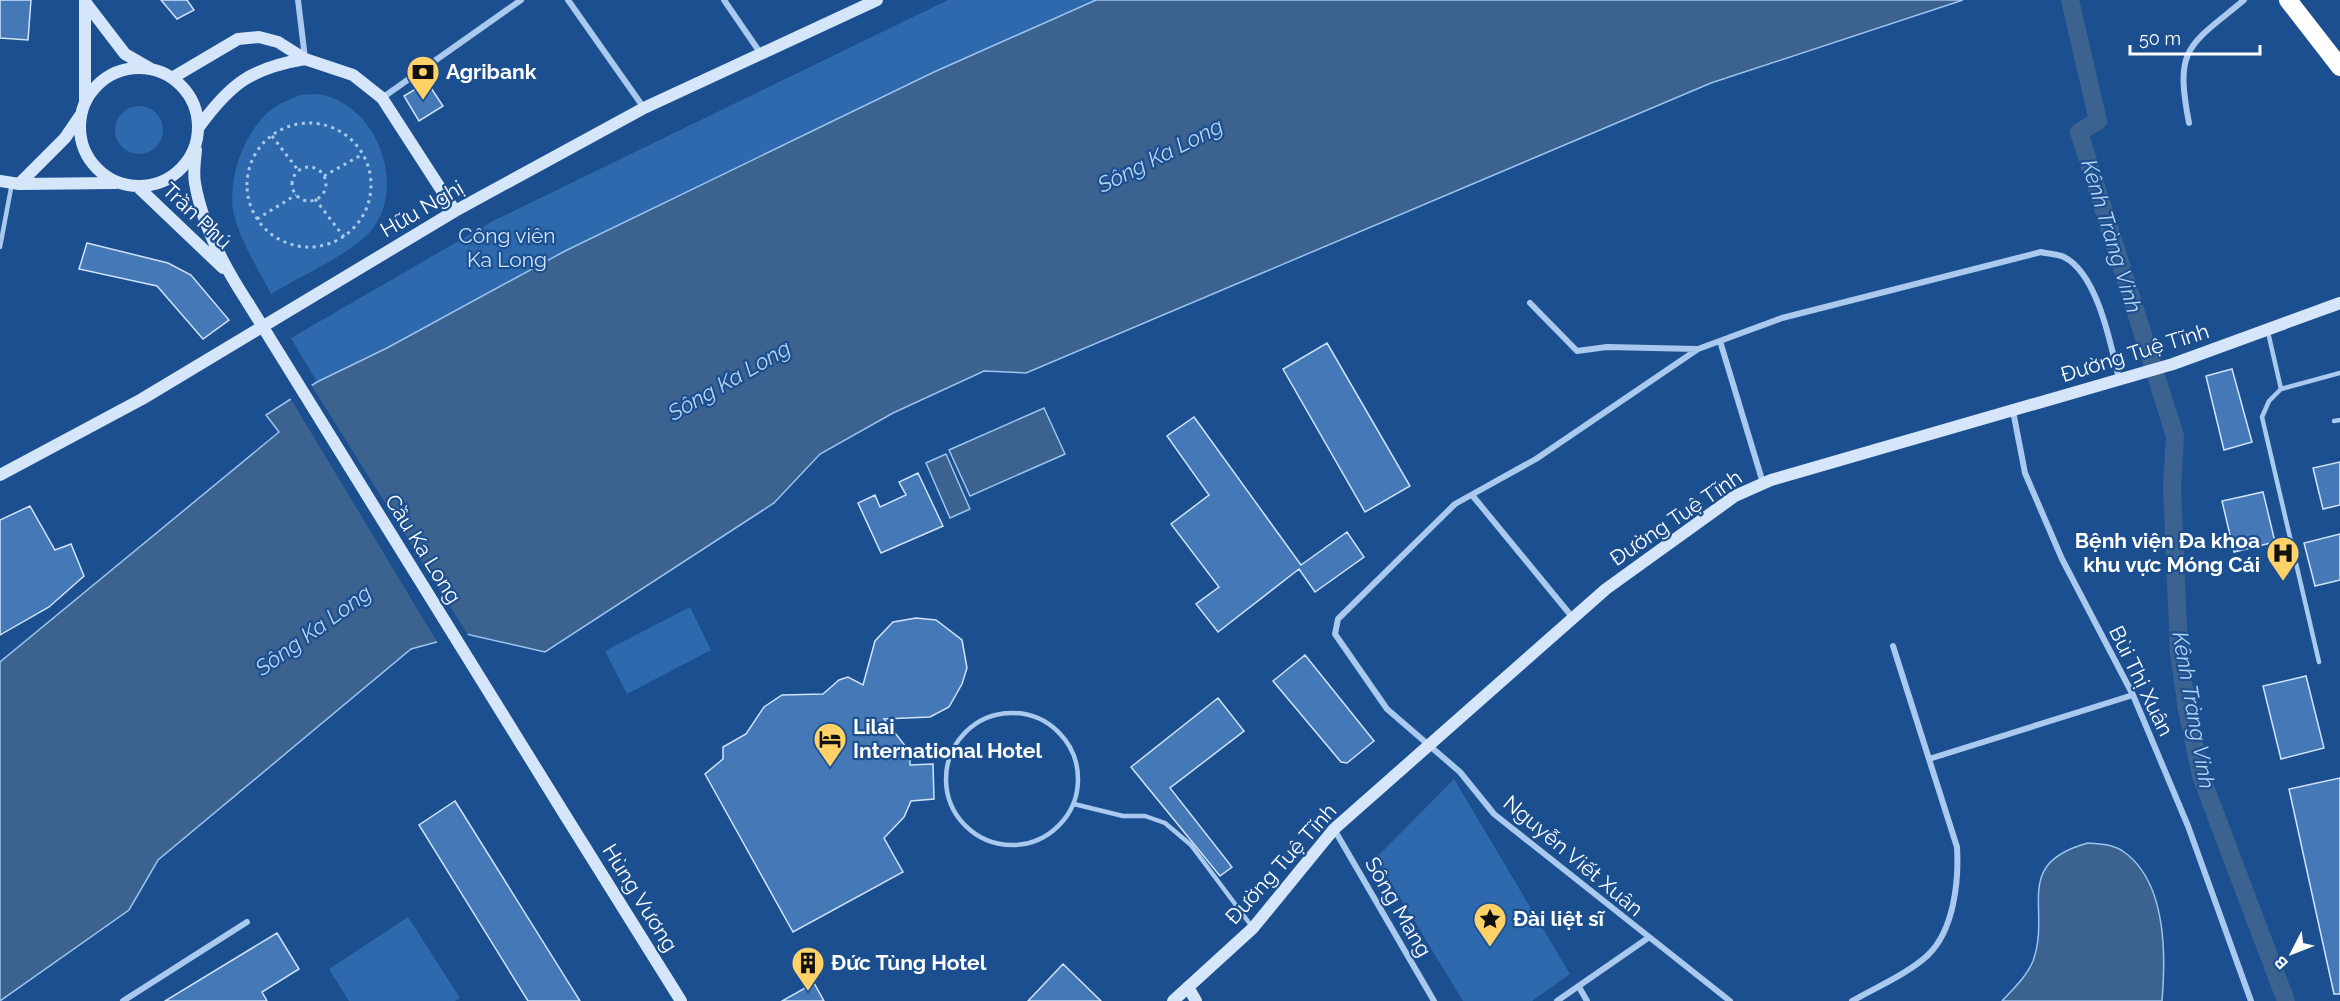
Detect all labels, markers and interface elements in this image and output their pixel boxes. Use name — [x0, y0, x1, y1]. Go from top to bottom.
scale bar — [2130, 18, 2260, 56]
text: 50 m — [2139, 28, 2181, 49]
bank icon: Agribank — [405, 54, 441, 101]
place label: Agribank — [446, 59, 537, 84]
water label: Sông Ka Long — [1092, 112, 1227, 198]
water label: Kênh Tràng Vinh — [2076, 156, 2148, 316]
street label: Hữu Nghị — [376, 175, 468, 242]
street label: Trần Phú — [158, 177, 237, 254]
park label: Công viên Ka Long — [458, 223, 556, 272]
street label: Đường Tuệ Tĩnh — [2058, 318, 2212, 387]
water label: Sông Ka Long — [662, 334, 795, 426]
street label: Đường Tuệ Tĩnh — [1605, 464, 1746, 571]
street label: Cầu Ka Long — [380, 490, 467, 608]
place label: Bệnh viện Đa khoa khu vực Móng Cái — [2075, 528, 2260, 577]
hospital icon: Bệnh viện Đa khoa khu vực Móng Cái — [2265, 535, 2301, 582]
water label: Sông Ka Long — [249, 579, 376, 681]
street label: Bùi Thị Xuân — [2104, 622, 2179, 740]
water label: Kênh Tràng Vinh — [2167, 629, 2221, 791]
place label: Lilai International Hotel — [853, 714, 1042, 763]
hotel icon: Lilai International Hotel — [812, 721, 848, 768]
street label: Nguyễn Viết Xuân — [1498, 790, 1648, 921]
street label: Đường Tuệ Tĩnh — [1220, 798, 1341, 929]
street label: Hùng Vương — [597, 839, 683, 956]
street label: Sông Mang — [1360, 853, 1437, 961]
place icon: Đài liệt sĩ — [1472, 901, 1508, 948]
place label: Đài liệt sĩ — [1513, 906, 1606, 931]
north arrow — [2262, 923, 2322, 983]
building icon: Đức Tùng Hotel — [790, 945, 826, 992]
place label: Đức Tùng Hotel — [831, 950, 987, 975]
text: B — [2270, 952, 2292, 973]

